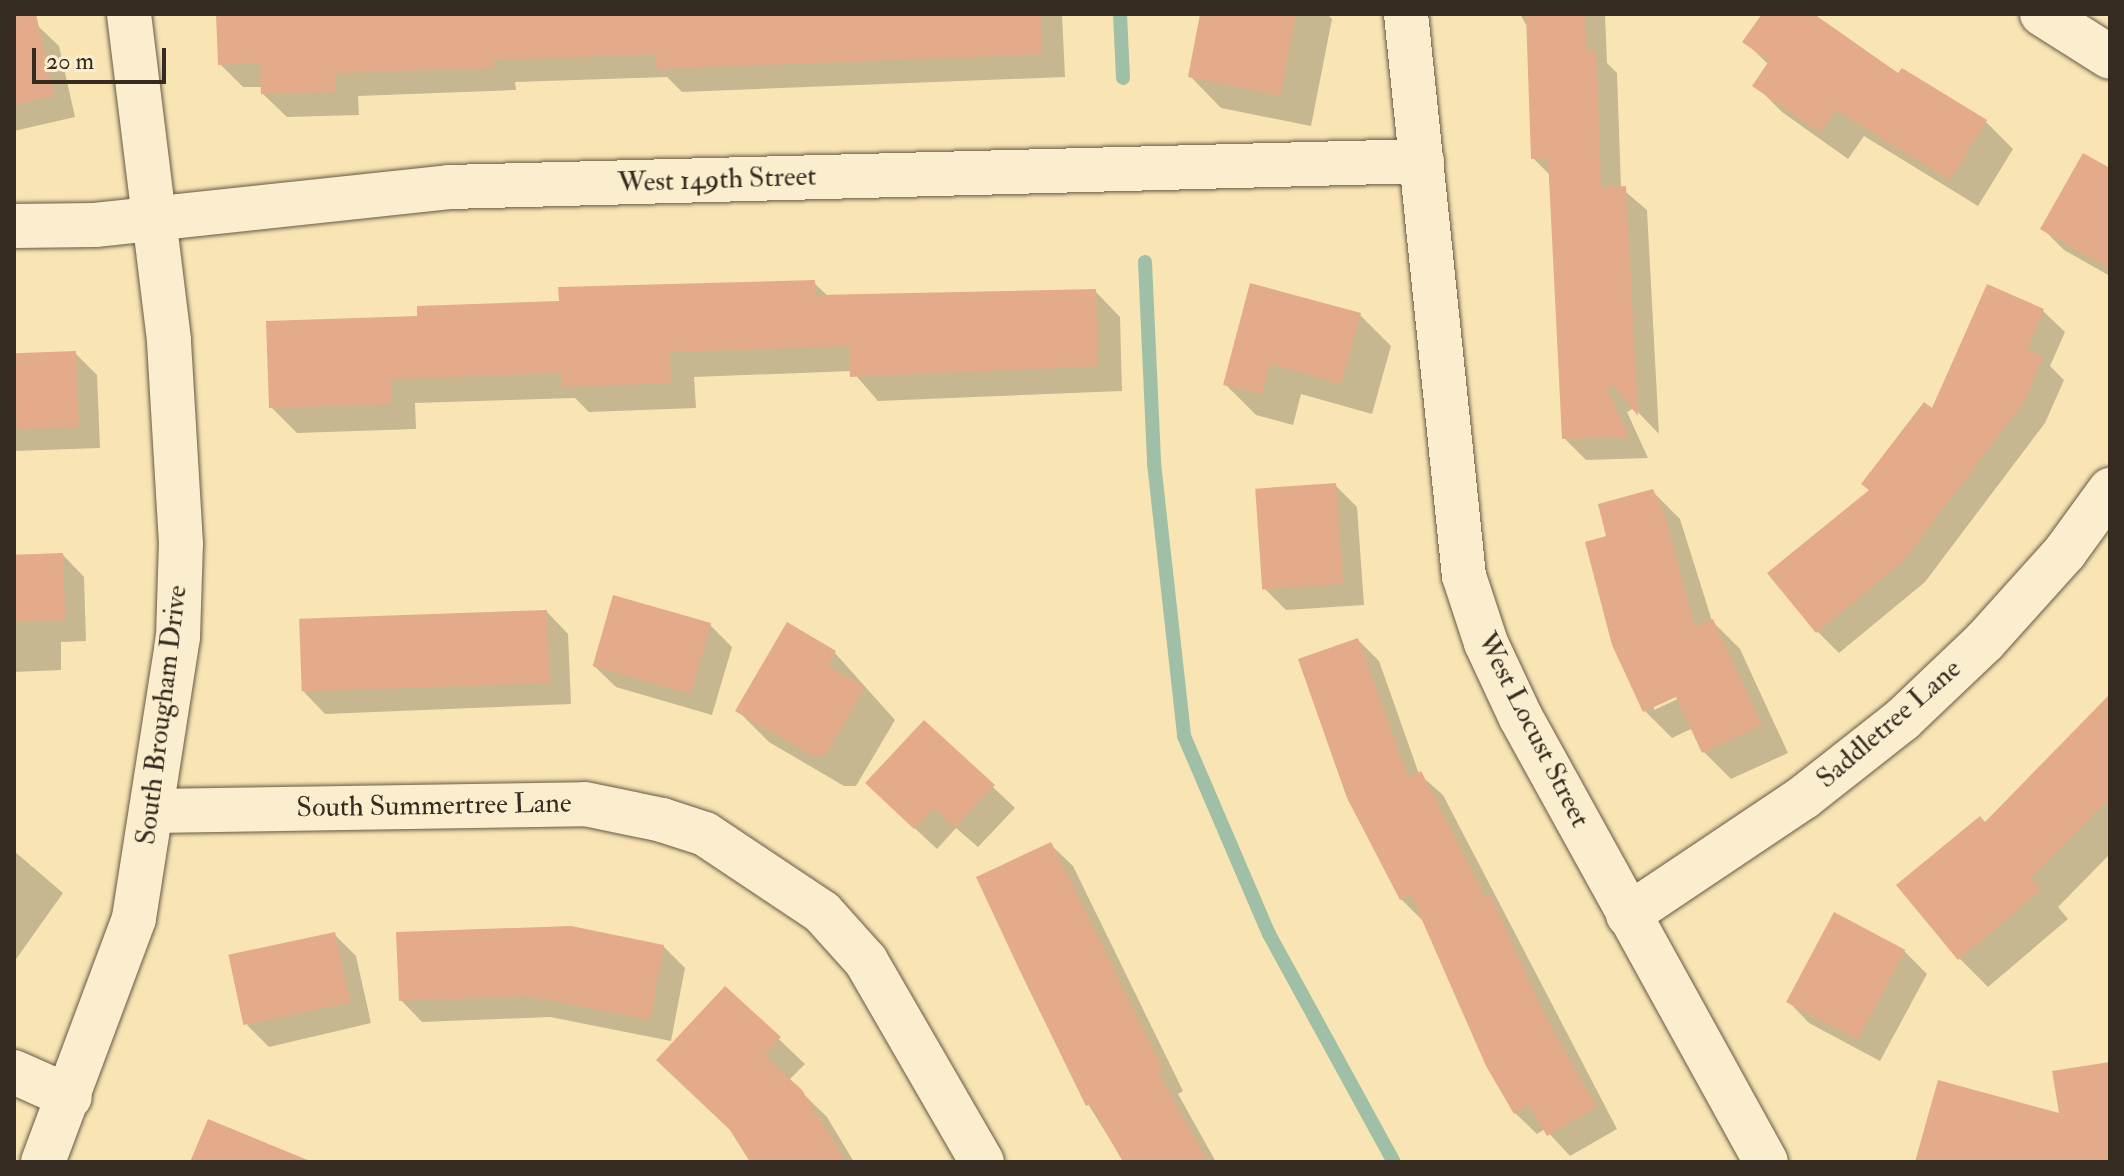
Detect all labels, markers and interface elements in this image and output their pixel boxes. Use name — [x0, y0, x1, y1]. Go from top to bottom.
scale bar — [36, 32, 170, 82]
text: 20 m — [46, 46, 94, 77]
street label: West 149th Street — [617, 160, 817, 200]
street label: South Brougham Drive — [129, 583, 195, 847]
street label: West Locust Street — [1469, 627, 1597, 833]
street label: Saddletree Lane — [1810, 652, 1968, 796]
street label: South Summertree Lane — [296, 787, 572, 825]

